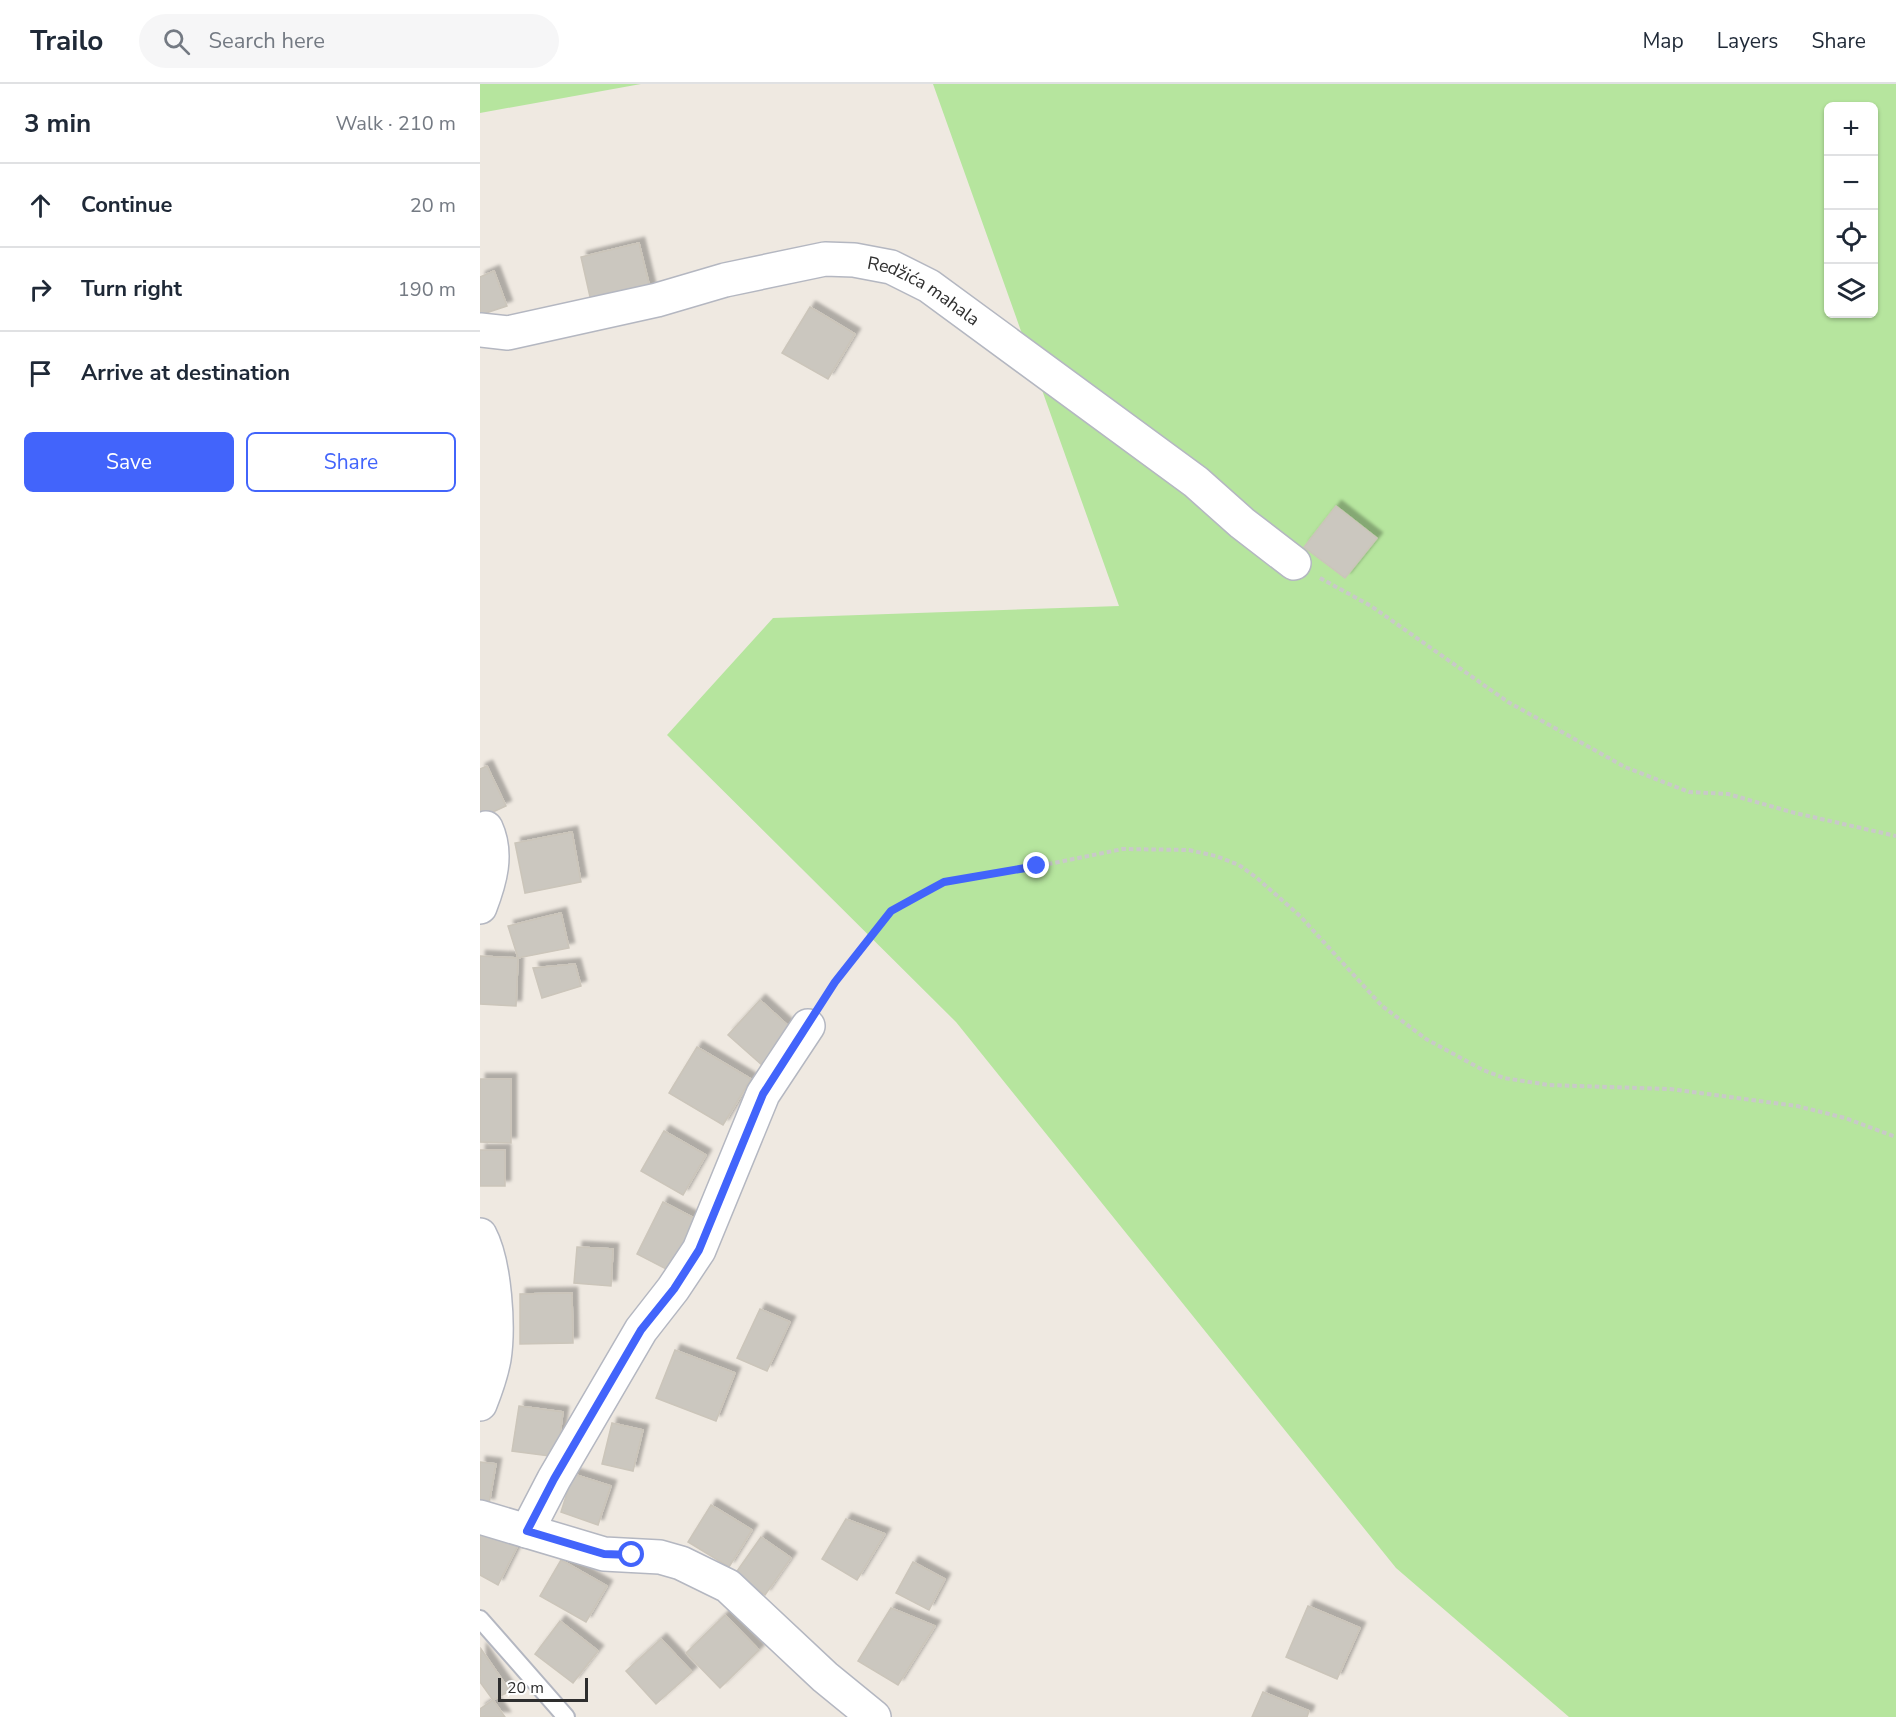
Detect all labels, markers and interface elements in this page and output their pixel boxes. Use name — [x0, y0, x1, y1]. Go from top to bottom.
search box — [139, 14, 559, 68]
text: Trailo — [30, 22, 103, 60]
icon: search — [160, 25, 193, 58]
text: Search here — [208, 26, 325, 56]
text: Map — [1642, 27, 1684, 55]
text: Layers — [1717, 27, 1778, 55]
text: Share — [1811, 27, 1866, 55]
map controls — [1824, 102, 1878, 318]
button: + — [1824, 102, 1878, 156]
text: 3 min — [24, 106, 91, 141]
text: Walk · 210 m — [336, 110, 456, 137]
button: − — [1824, 156, 1878, 210]
icon: ahead — [24, 189, 57, 222]
text: Continue — [81, 190, 172, 220]
text: 20 m — [410, 192, 456, 219]
button: locate — [1824, 210, 1878, 264]
street label: Redžića mahala — [865, 251, 985, 331]
button: layers — [1824, 264, 1878, 318]
icon: right — [24, 273, 57, 306]
text: Turn right — [81, 274, 182, 304]
text: 190 m — [398, 276, 456, 303]
icon: arrive — [24, 357, 57, 390]
text: Arrive at destination — [81, 358, 290, 388]
button: Save — [24, 432, 234, 492]
button: Share — [246, 432, 456, 492]
route end — [1023, 852, 1049, 878]
route start — [618, 1541, 644, 1567]
scale bar — [498, 1675, 588, 1702]
text: 20 m — [507, 1677, 544, 1699]

